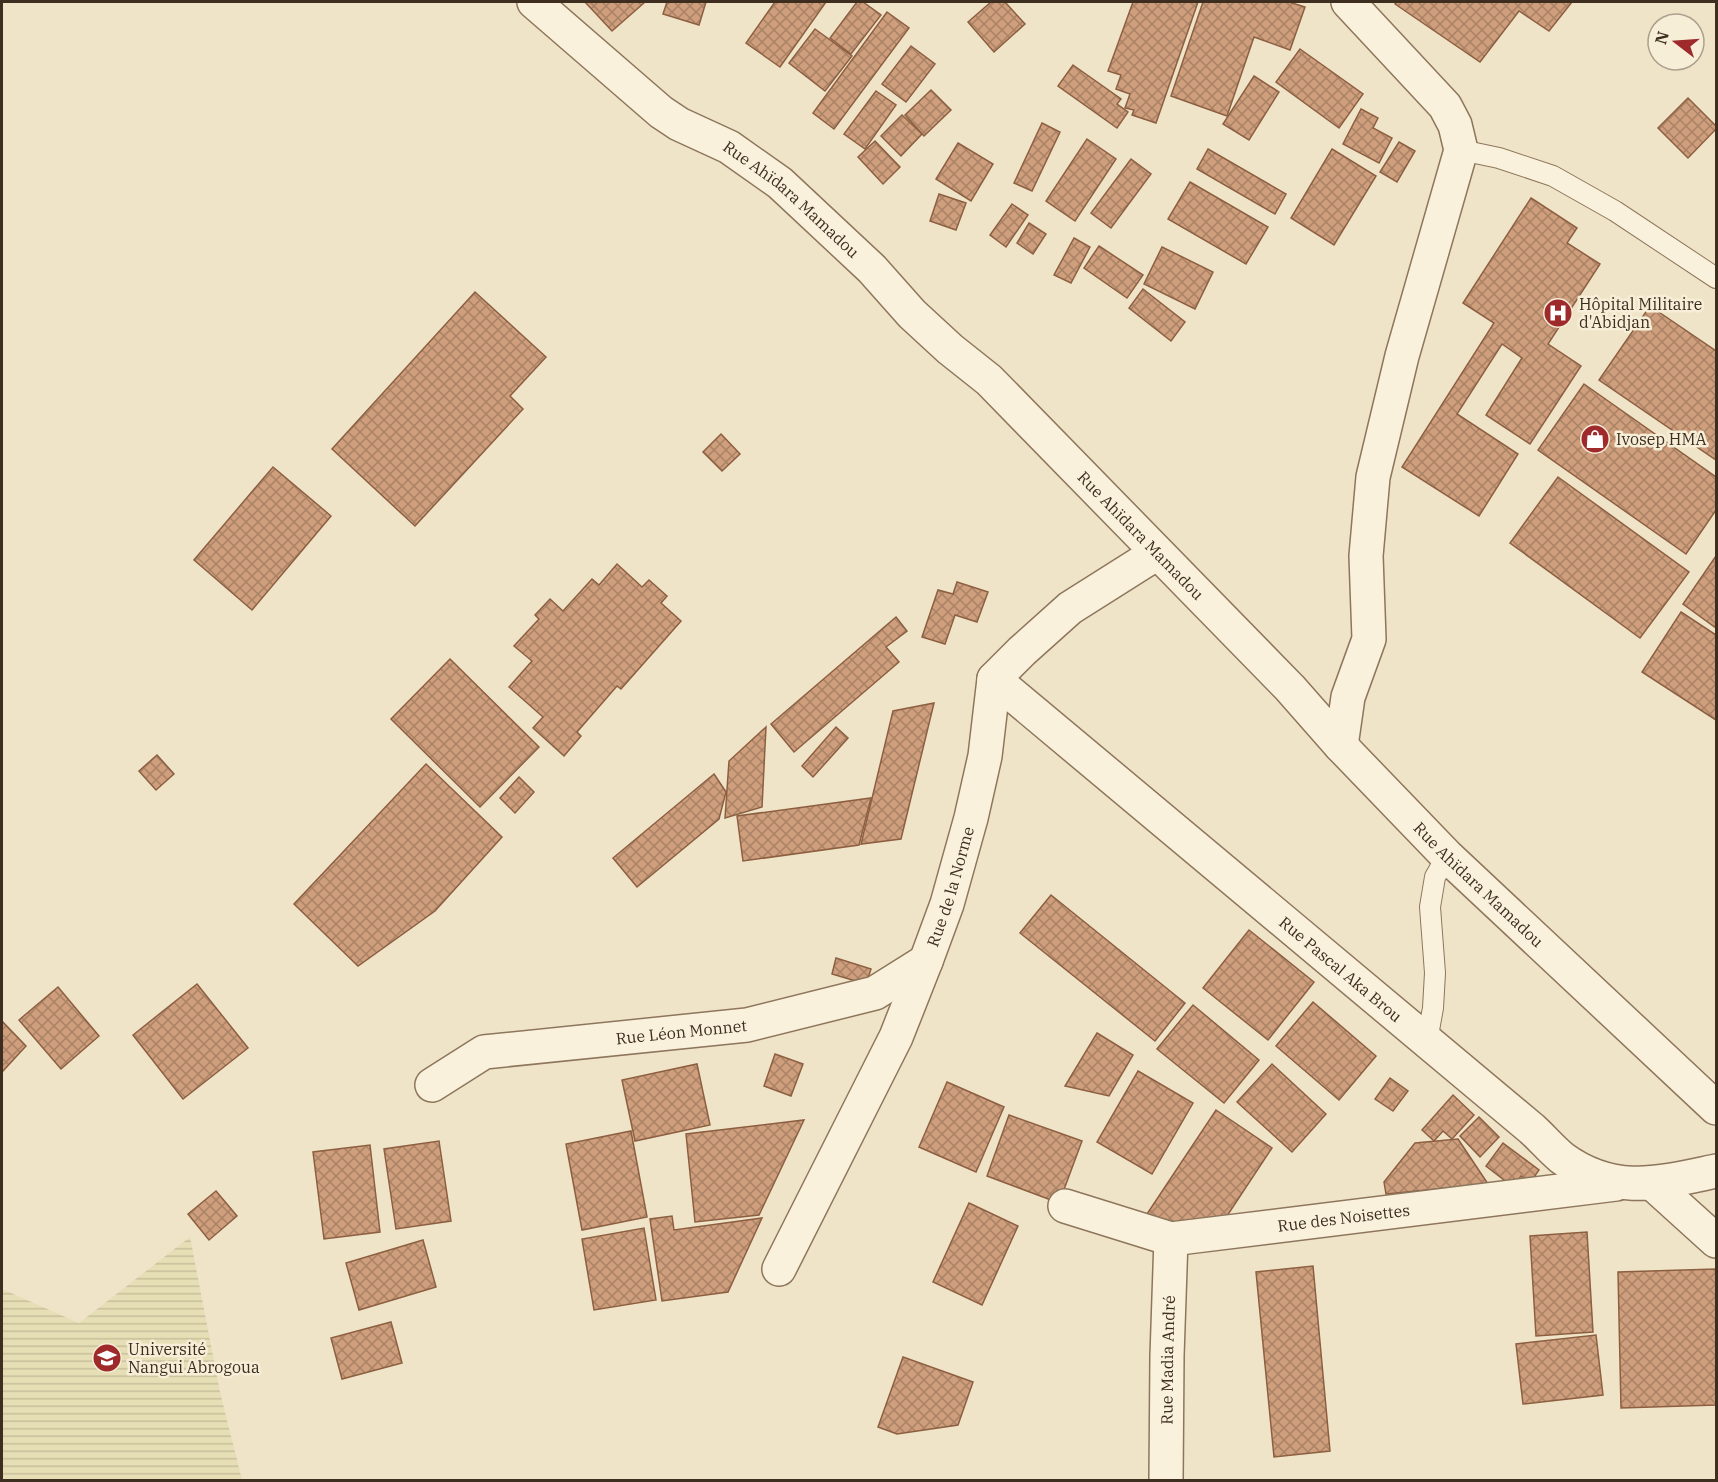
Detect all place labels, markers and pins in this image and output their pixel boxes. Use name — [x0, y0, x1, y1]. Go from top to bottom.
place label: Hôpital Militaire d'Abidjan — [1579, 294, 1702, 332]
hospital icon: Hôpital Militaire d'Abidjan — [1542, 297, 1574, 329]
shop icon: Ivosep HMA — [1579, 423, 1611, 455]
place label: Ivosep HMA — [1616, 429, 1706, 449]
place label: Université Nangui Abrogoua — [128, 1339, 260, 1377]
school or university icon: Université Nangui Abrogoua — [91, 1342, 123, 1374]

